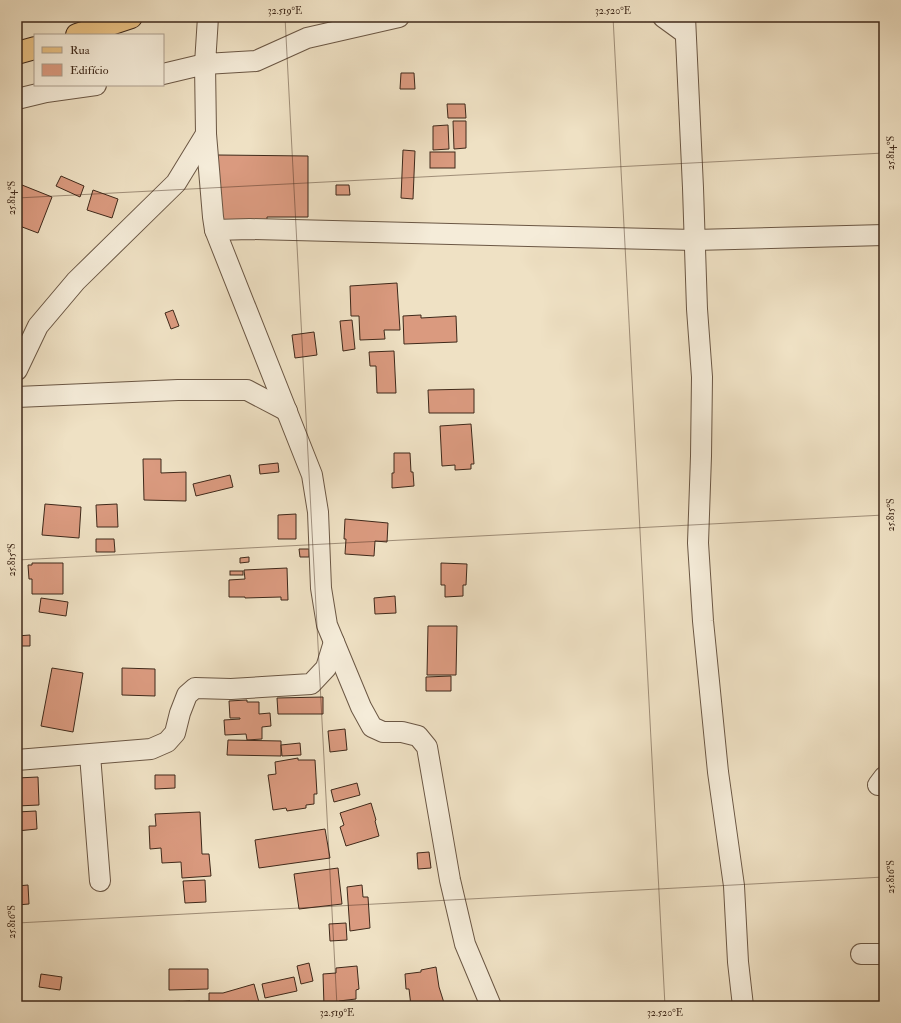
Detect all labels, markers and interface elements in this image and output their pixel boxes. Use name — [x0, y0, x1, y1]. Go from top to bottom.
text: 32.519°E — [268, 5, 302, 17]
text: 32.520°E — [595, 5, 631, 17]
legend — [34, 34, 164, 86]
text: Rua — [70, 43, 91, 58]
text: Edifício — [70, 63, 109, 78]
text: 25.814°S — [885, 136, 897, 170]
text: 25.814°S — [6, 181, 18, 215]
text: 25.815°S — [885, 499, 897, 531]
text: 25.815°S — [6, 544, 18, 576]
text: 25.816°S — [885, 860, 897, 894]
text: 25.816°S — [6, 905, 18, 939]
text: 32.519°E — [320, 1007, 354, 1019]
text: 32.520°E — [647, 1007, 683, 1019]

